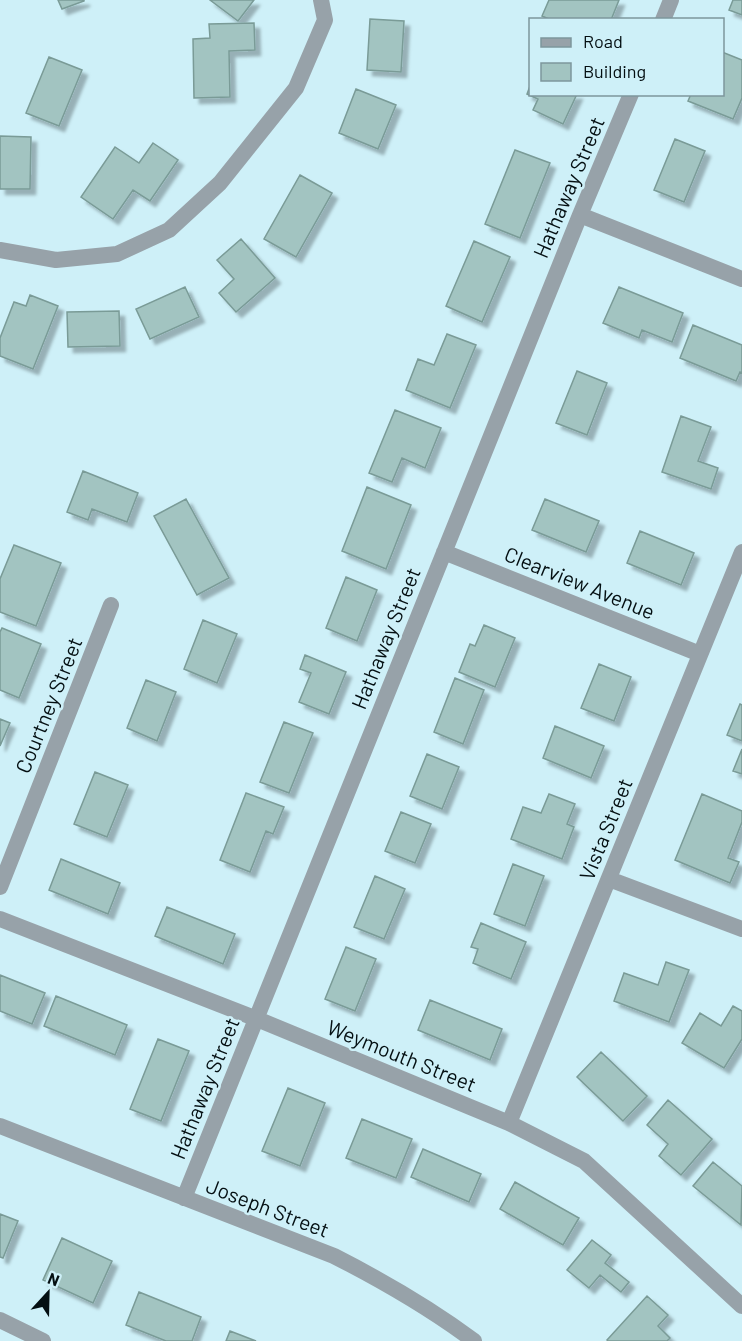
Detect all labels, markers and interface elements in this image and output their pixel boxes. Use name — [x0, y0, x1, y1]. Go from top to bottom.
legend — [529, 18, 724, 96]
text: Road — [583, 30, 623, 52]
text: Building — [583, 60, 646, 82]
street label: Hathaway Street — [527, 113, 609, 261]
street label: Clearview Avenue — [501, 540, 659, 624]
street label: Hathaway Street — [345, 563, 425, 713]
street label: Courtney Street — [9, 633, 87, 777]
street label: Vista Street — [573, 774, 637, 884]
street label: Hathaway Street — [164, 1013, 244, 1163]
street label: Weymouth Street — [324, 1014, 480, 1096]
street label: Joseph Street — [203, 1172, 333, 1242]
north arrow — [18, 1263, 78, 1323]
text: N — [45, 1268, 62, 1289]

